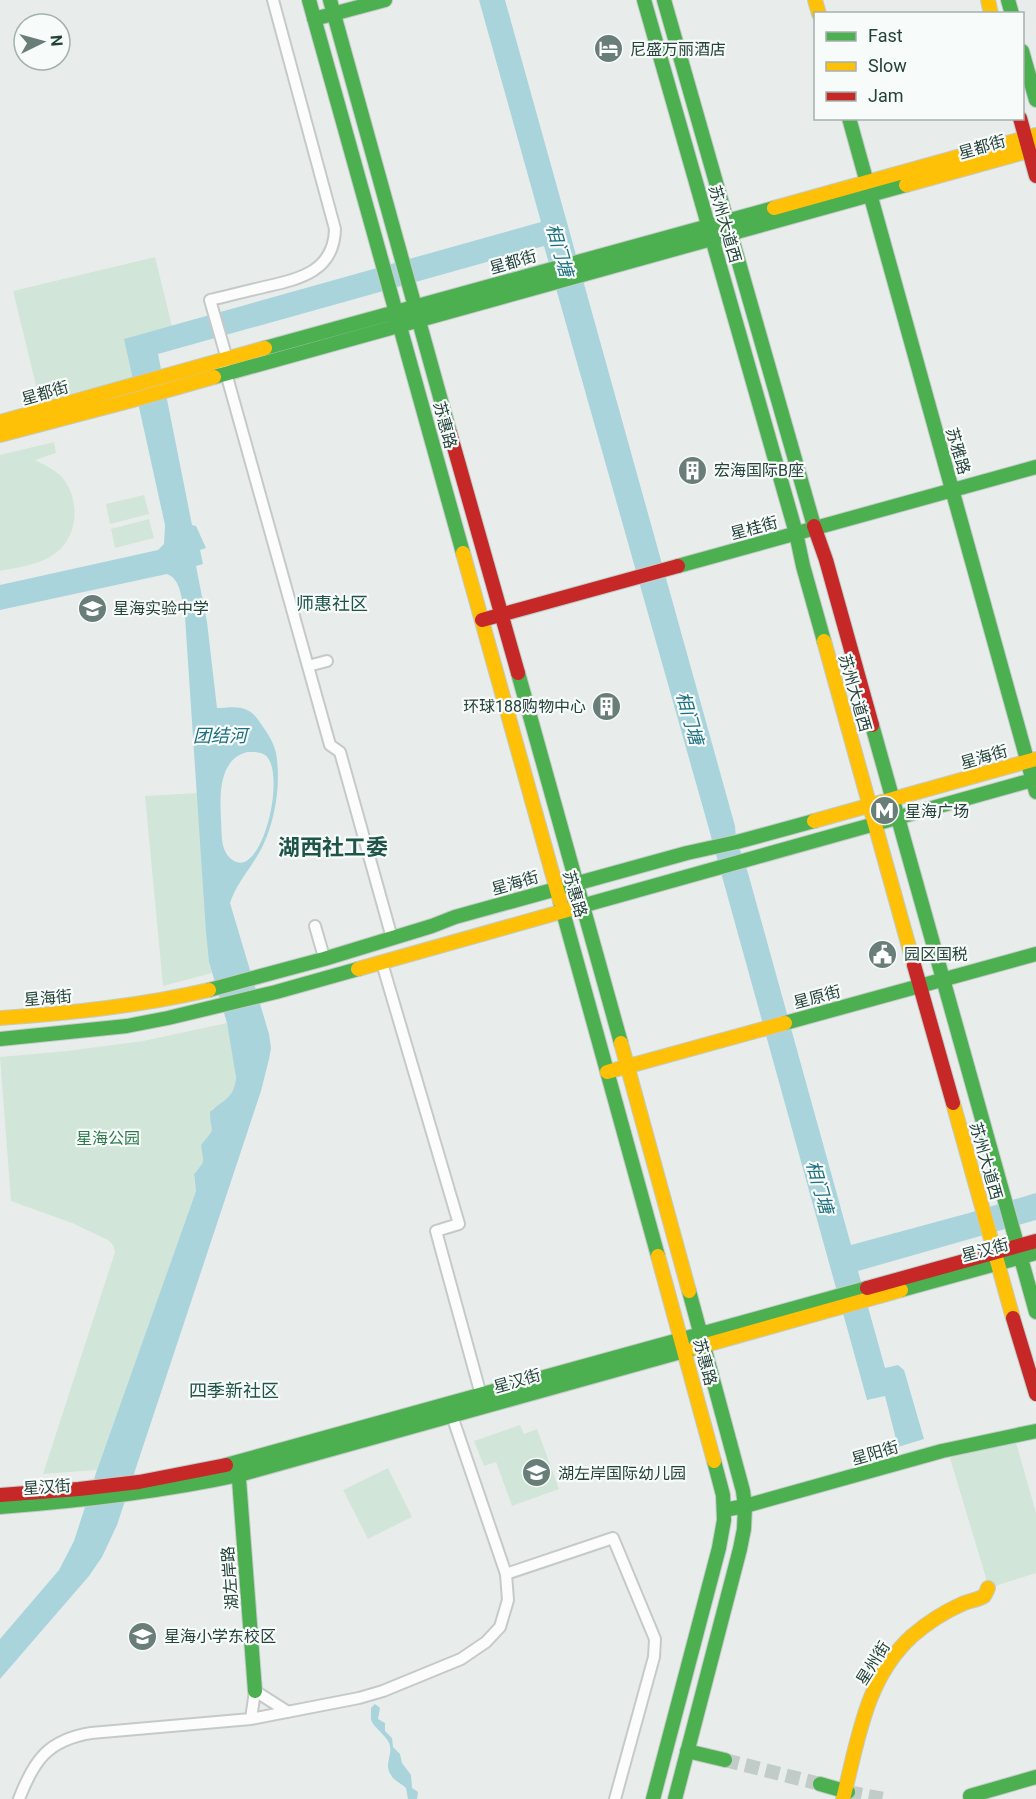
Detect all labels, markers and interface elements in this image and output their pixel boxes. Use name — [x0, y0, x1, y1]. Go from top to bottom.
north arrow — [12, 12, 72, 72]
legend — [814, 12, 1024, 120]
text: Fast — [868, 25, 903, 46]
hotel icon: 尼盛万丽酒店 — [593, 33, 625, 65]
text: N — [46, 34, 66, 47]
place label: 尼盛万丽酒店 — [630, 40, 726, 59]
text: Slow — [868, 55, 907, 76]
text: Jam — [868, 85, 904, 106]
street label: 星都街 — [956, 131, 1008, 163]
street label: 苏州大道西 — [705, 183, 745, 265]
water label: 相门塘 — [542, 221, 578, 282]
street label: 星都街 — [487, 246, 539, 278]
street label: 星都街 — [19, 377, 71, 409]
street label: 苏惠路 — [430, 399, 460, 451]
street label: 苏雅路 — [942, 425, 974, 477]
building icon: 宏海国际B座 — [677, 454, 709, 486]
place label: 宏海国际B座 — [714, 461, 804, 480]
street label: 星桂街 — [728, 513, 780, 543]
school or university icon: 星海实验中学 — [76, 592, 108, 624]
district label: 师惠社区 — [296, 593, 368, 614]
place label: 星海实验中学 — [113, 599, 209, 618]
street label: 苏州大道西 — [835, 652, 875, 734]
water label: 相门塘 — [672, 689, 708, 750]
building icon: 环球188购物中心 — [591, 690, 623, 722]
place label: 环球188购物中心 — [463, 697, 586, 716]
water label: 团结河 — [193, 725, 250, 746]
street label: 星海街 — [958, 741, 1010, 773]
metro station icon: 星海广场 — [868, 795, 900, 827]
place label: 星海广场 — [905, 802, 969, 821]
district label: 湖西社工委 — [278, 835, 388, 860]
street label: 星海街 — [489, 867, 541, 899]
street label: 苏惠路 — [559, 868, 591, 920]
public building icon: 园区国税 — [867, 938, 899, 970]
place label: 园区国税 — [904, 945, 968, 964]
street label: 星原街 — [791, 982, 843, 1012]
street label: 星海街 — [23, 986, 73, 1010]
street label: 苏州大道西 — [966, 1120, 1006, 1202]
park label: 星海公园 — [76, 1129, 140, 1148]
water label: 相门塘 — [802, 1158, 838, 1219]
street label: 星汉街 — [959, 1235, 1011, 1265]
street label: 苏惠路 — [690, 1336, 720, 1388]
street label: 星汉街 — [491, 1365, 543, 1397]
district label: 四季新社区 — [189, 1380, 279, 1401]
street label: 星阳街 — [849, 1437, 901, 1469]
school or university icon: 湖左岸国际幼儿园 — [521, 1457, 553, 1489]
place label: 湖左岸国际幼儿园 — [558, 1464, 686, 1483]
street label: 星汉街 — [22, 1476, 72, 1498]
street label: 湖左岸路 — [218, 1545, 242, 1611]
school or university icon: 星海小学东校区 — [127, 1620, 159, 1652]
place label: 星海小学东校区 — [164, 1627, 276, 1646]
street label: 星州街 — [852, 1638, 894, 1688]

